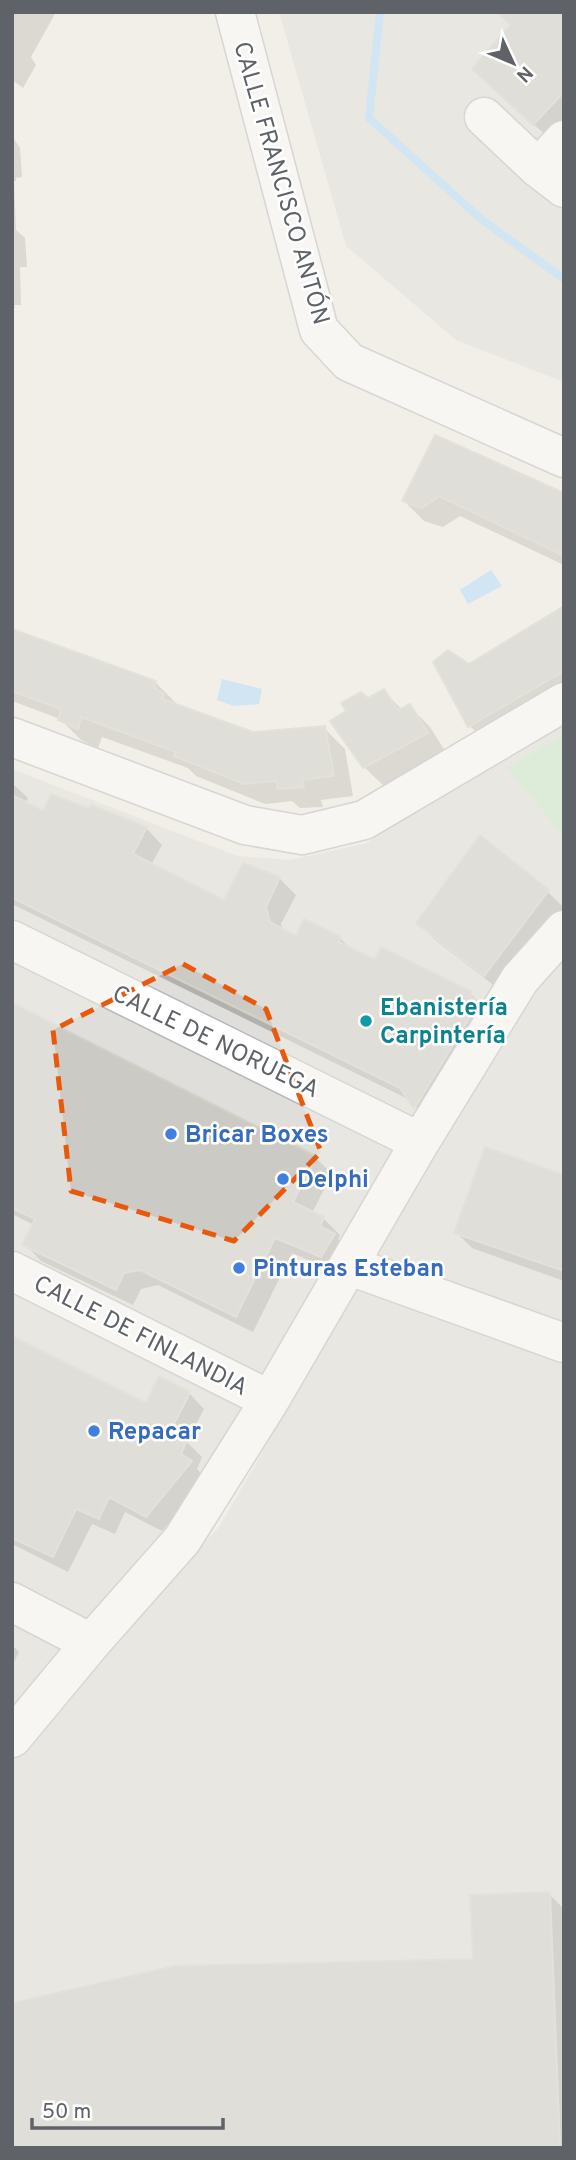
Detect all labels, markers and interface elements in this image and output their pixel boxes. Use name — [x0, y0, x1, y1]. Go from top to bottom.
north arrow — [478, 28, 548, 98]
street label: CALLE FRANCISCO ANTÓN — [225, 38, 337, 329]
text: N — [510, 60, 537, 87]
street label: CALLE DE NORUEGA — [107, 980, 324, 1106]
place label: Ebanistería Carpintería — [380, 994, 508, 1052]
marker: Ebanistería Carpintería — [358, 1013, 374, 1029]
place label: Bricar Boxes — [185, 1121, 329, 1151]
marker: Bricar Boxes — [163, 1126, 179, 1142]
place label: Delphi — [297, 1166, 369, 1196]
marker: Delphi — [275, 1171, 291, 1187]
place label: Pinturas Esteban — [253, 1255, 444, 1285]
marker: Pinturas Esteban — [231, 1260, 247, 1276]
street label: CALLE DE FINLANDIA — [28, 1270, 252, 1404]
place label: Repacar — [108, 1418, 201, 1448]
marker: Repacar — [86, 1423, 102, 1439]
scale bar — [32, 2086, 222, 2130]
text: 50 m — [42, 2099, 91, 2126]

